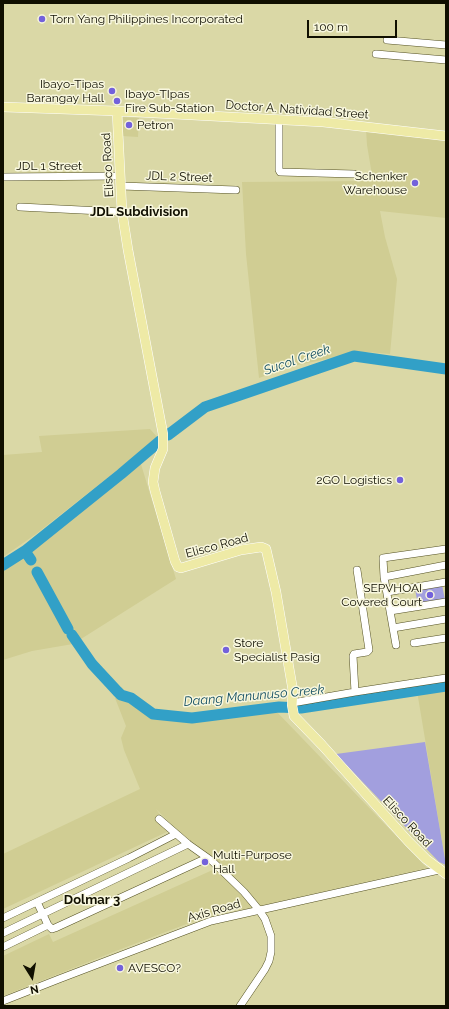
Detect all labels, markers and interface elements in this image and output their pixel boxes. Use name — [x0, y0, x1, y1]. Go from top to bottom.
place label: Torn Yang Philippines Incorporated — [50, 12, 243, 26]
scale bar — [309, 12, 399, 38]
marker: Torn Yang Philippines Incorporated — [37, 14, 47, 24]
text: 100 m — [314, 20, 348, 34]
place label: Ibayo-Tipas Barangay Hall — [27, 77, 104, 105]
marker: Ibayo-Tipas Barangay Hall — [107, 86, 117, 96]
place label: Ibayo-TIpas Fire Sub-Station — [125, 87, 214, 115]
marker: Ibayo-TIpas Fire Sub-Station — [112, 96, 122, 106]
street label: Doctor A. Natividad Street — [225, 98, 369, 122]
place label: Petron — [137, 118, 174, 132]
marker: Petron — [124, 120, 134, 130]
street label: Elisco Road — [99, 132, 117, 198]
street label: JDL 1 Street — [16, 159, 82, 173]
street label: JDL 2 Street — [145, 169, 213, 185]
place label: Schenker Warehouse — [343, 169, 407, 197]
marker: Schenker Warehouse — [410, 178, 420, 188]
district label: JDL Subdivision — [90, 204, 188, 220]
water label: Sucol Creek — [262, 341, 332, 379]
place label: 2GO Logistics — [316, 473, 392, 487]
marker: 2GO Logistics — [395, 475, 405, 485]
street label: Elisco Road — [184, 531, 250, 561]
place label: SEPVHOAI Covered Court — [341, 581, 422, 609]
marker: SEPVHOAI Covered Court — [425, 590, 435, 600]
place label: Store Specialist Pasig — [234, 636, 320, 664]
marker: Store Specialist Pasig — [221, 645, 231, 655]
water label: Daang Manunuso Creek — [183, 682, 325, 710]
street label: Elisco Road — [380, 794, 434, 850]
place label: Multi-Purpose Hall — [213, 848, 292, 876]
marker: Multi-Purpose Hall — [200, 857, 210, 867]
district label: Dolmar 3 — [64, 892, 120, 908]
street label: Axis Road — [186, 897, 242, 925]
north arrow — [12, 957, 52, 997]
place label: AVESCO? — [128, 961, 181, 975]
marker: AVESCO? — [115, 963, 125, 973]
text: N — [29, 982, 40, 996]

